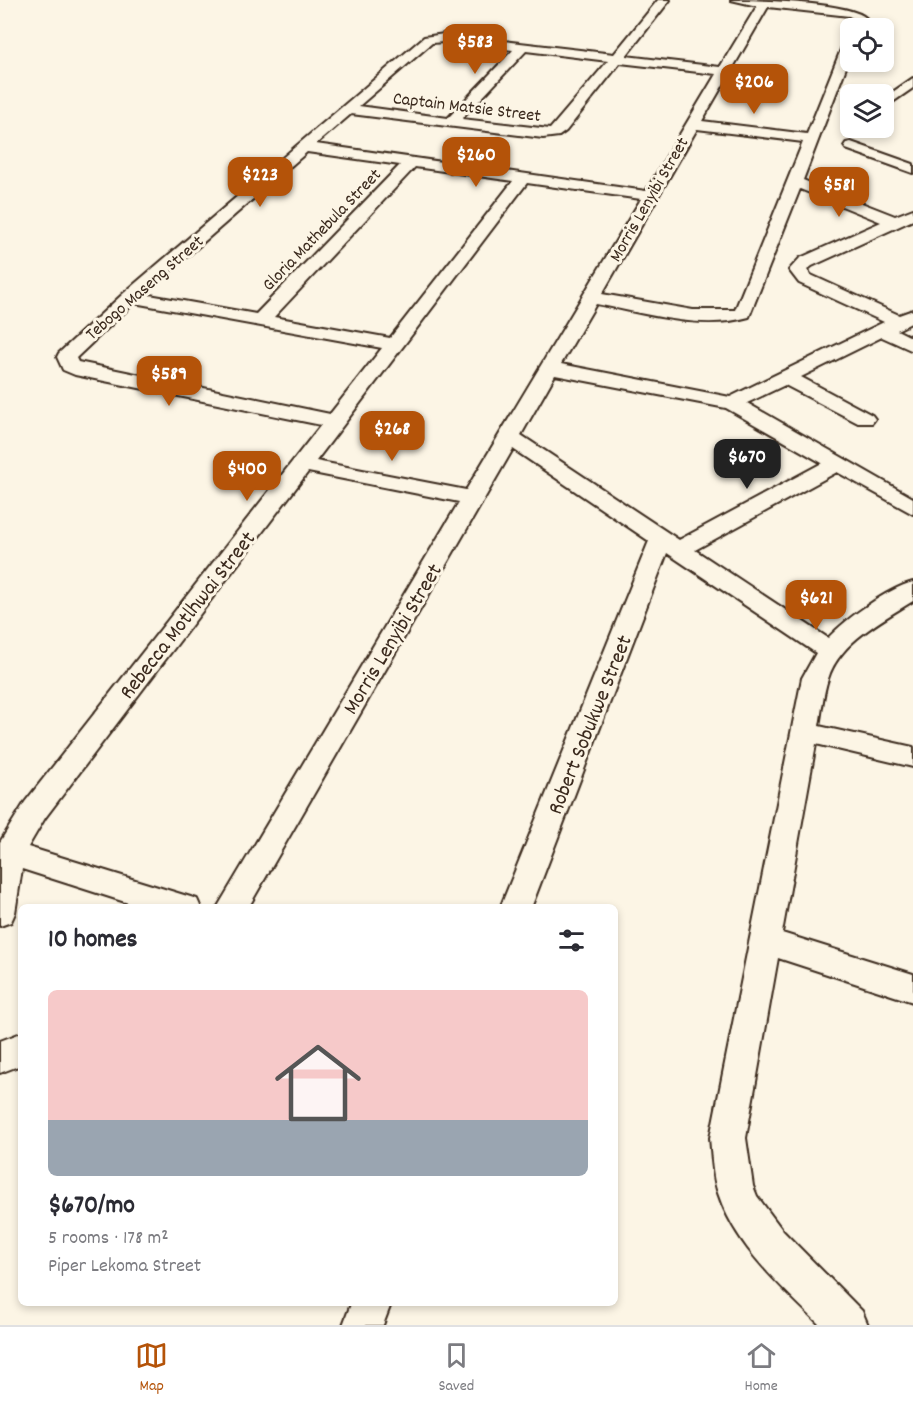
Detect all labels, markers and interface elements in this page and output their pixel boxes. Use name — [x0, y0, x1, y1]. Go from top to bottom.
map controls — [840, 18, 894, 138]
button: locate — [840, 18, 894, 72]
pin: $583 — [439, 24, 511, 75]
text: $583 — [457, 29, 493, 57]
pin: $206 — [718, 64, 790, 115]
text: $206 — [734, 69, 774, 97]
button: layers — [840, 84, 894, 138]
street label: Captain Matsie Street — [391, 87, 542, 130]
street label: Morris Lenyibi Street — [604, 133, 696, 267]
pin: $260 — [440, 137, 512, 188]
text: $260 — [456, 142, 496, 170]
pin: $223 — [224, 157, 296, 208]
text: $223 — [242, 162, 278, 190]
street label: Gloria Mathebula Street — [258, 164, 388, 298]
pin: $581 — [803, 167, 875, 218]
text: $581 — [823, 172, 855, 200]
street label: Tebogo Maseng Street — [81, 230, 211, 347]
pin: $589 — [133, 356, 205, 407]
text: $589 — [151, 361, 187, 389]
pin: $268 — [356, 411, 428, 462]
text: $268 — [374, 416, 410, 444]
pin: $670 — [711, 439, 783, 490]
text: $670 — [728, 444, 766, 472]
pin: $400 — [211, 451, 283, 502]
text: $400 — [227, 456, 267, 484]
street label: Rebecca Motlhwai Street — [113, 526, 264, 707]
street label: Morris Lenyibi Street — [337, 558, 451, 721]
pin: $621 — [780, 580, 852, 631]
text: $621 — [799, 585, 833, 613]
street label: Robert Sobukwe Street — [541, 631, 641, 820]
text: 10 homes — [48, 922, 138, 959]
icon: filters — [555, 924, 588, 957]
icon: home — [264, 1029, 372, 1137]
text: $670/mo — [48, 1188, 135, 1225]
text: 5 rooms · 178 m² — [48, 1225, 169, 1253]
text: Piper Lekoma Street — [48, 1253, 201, 1281]
tab: Map — [135, 1339, 168, 1398]
tab: Saved — [438, 1339, 474, 1398]
tab: Home — [744, 1339, 778, 1398]

